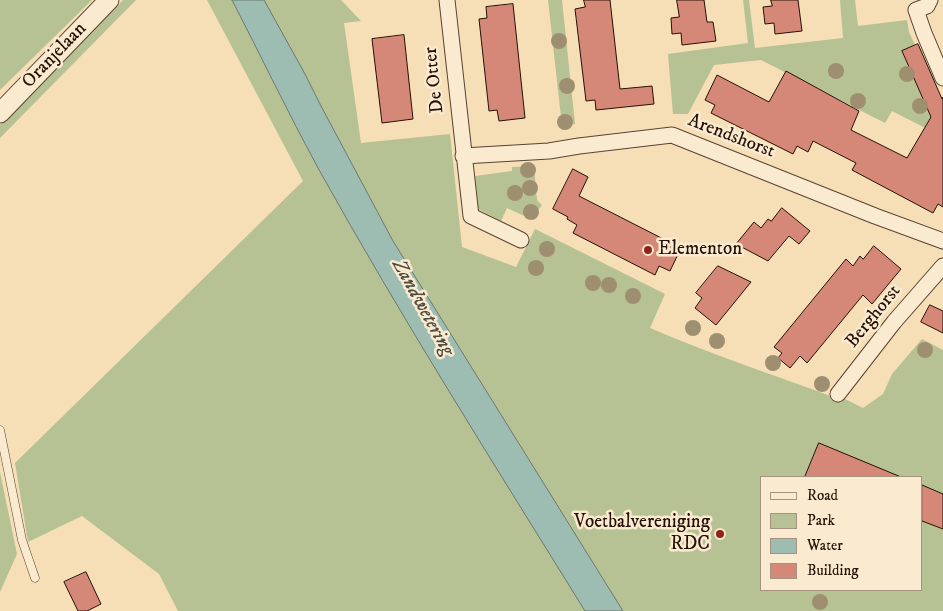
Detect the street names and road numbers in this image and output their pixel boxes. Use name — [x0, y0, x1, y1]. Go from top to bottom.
street label: Oranjelaan — [18, 18, 92, 94]
street label: De Otter — [420, 46, 450, 114]
street label: Arendshorst — [684, 110, 778, 164]
street label: Berghorst — [842, 281, 906, 353]

